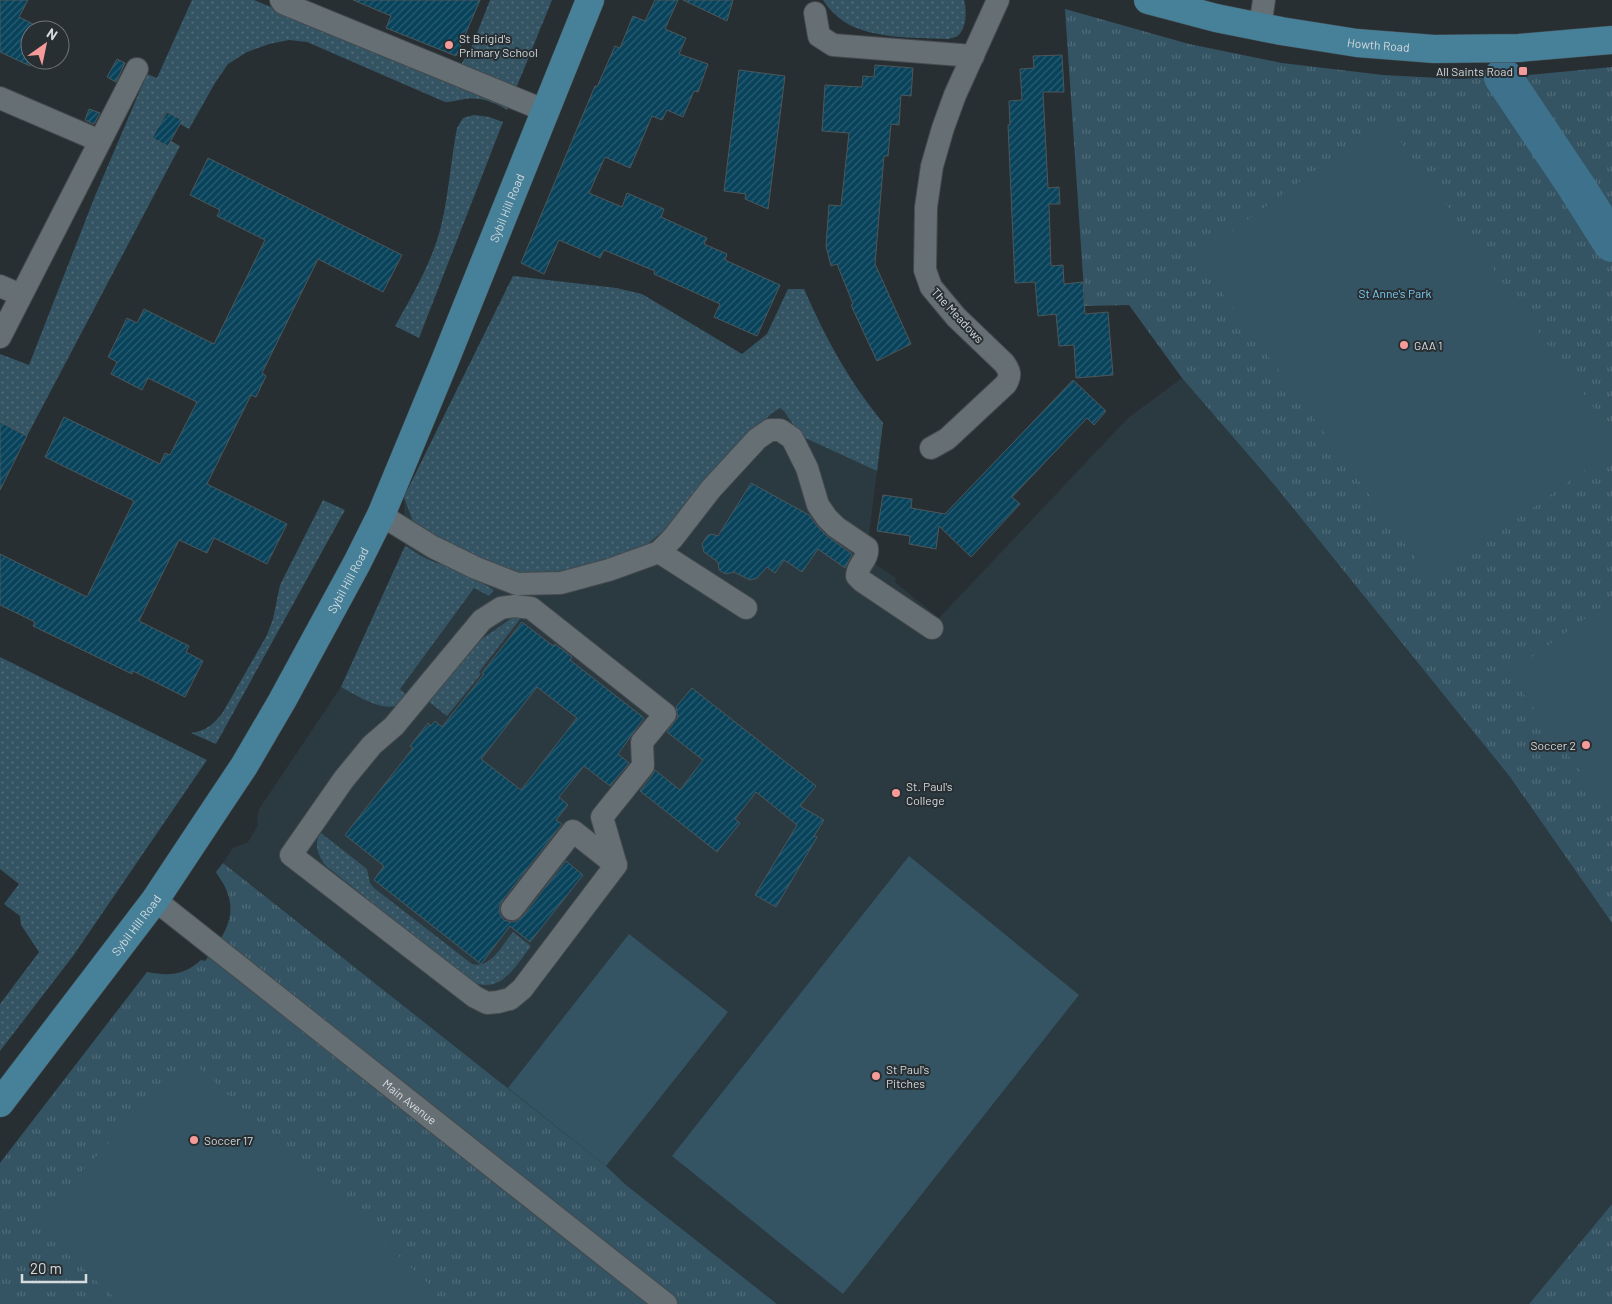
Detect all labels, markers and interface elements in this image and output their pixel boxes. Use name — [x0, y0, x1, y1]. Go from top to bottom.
north arrow — [20, 20, 70, 70]
text: N — [44, 24, 61, 43]
place label: St Brigid's Primary School — [459, 31, 538, 59]
street label: Howth Road — [1346, 35, 1410, 54]
marker: St Brigid's Primary School — [443, 39, 455, 51]
place label: All Saints Road — [1436, 64, 1513, 78]
marker: All Saints Road — [1517, 65, 1529, 77]
street label: Sybil Hill Road — [486, 172, 526, 244]
street label: The Meadows — [929, 285, 987, 346]
park label: St Anne's Park — [1358, 286, 1432, 300]
place label: GAA 1 — [1414, 338, 1443, 352]
marker: GAA 1 — [1398, 339, 1410, 351]
street label: Sybil Hill Road — [324, 545, 371, 616]
place label: Soccer 2 — [1530, 738, 1576, 752]
marker: Soccer 2 — [1580, 739, 1592, 751]
place label: St. Paul's College — [906, 779, 953, 807]
marker: St. Paul's College — [890, 787, 902, 799]
street label: Sybil Hill Road — [108, 892, 164, 958]
place label: St Paul's Pitches — [886, 1062, 929, 1090]
marker: St Paul's Pitches — [870, 1070, 882, 1082]
street label: Main Avenue — [380, 1076, 440, 1127]
place label: Soccer 17 — [204, 1133, 253, 1147]
marker: Soccer 17 — [188, 1134, 200, 1146]
scale bar — [22, 1252, 86, 1284]
text: 20 m — [30, 1259, 62, 1277]

